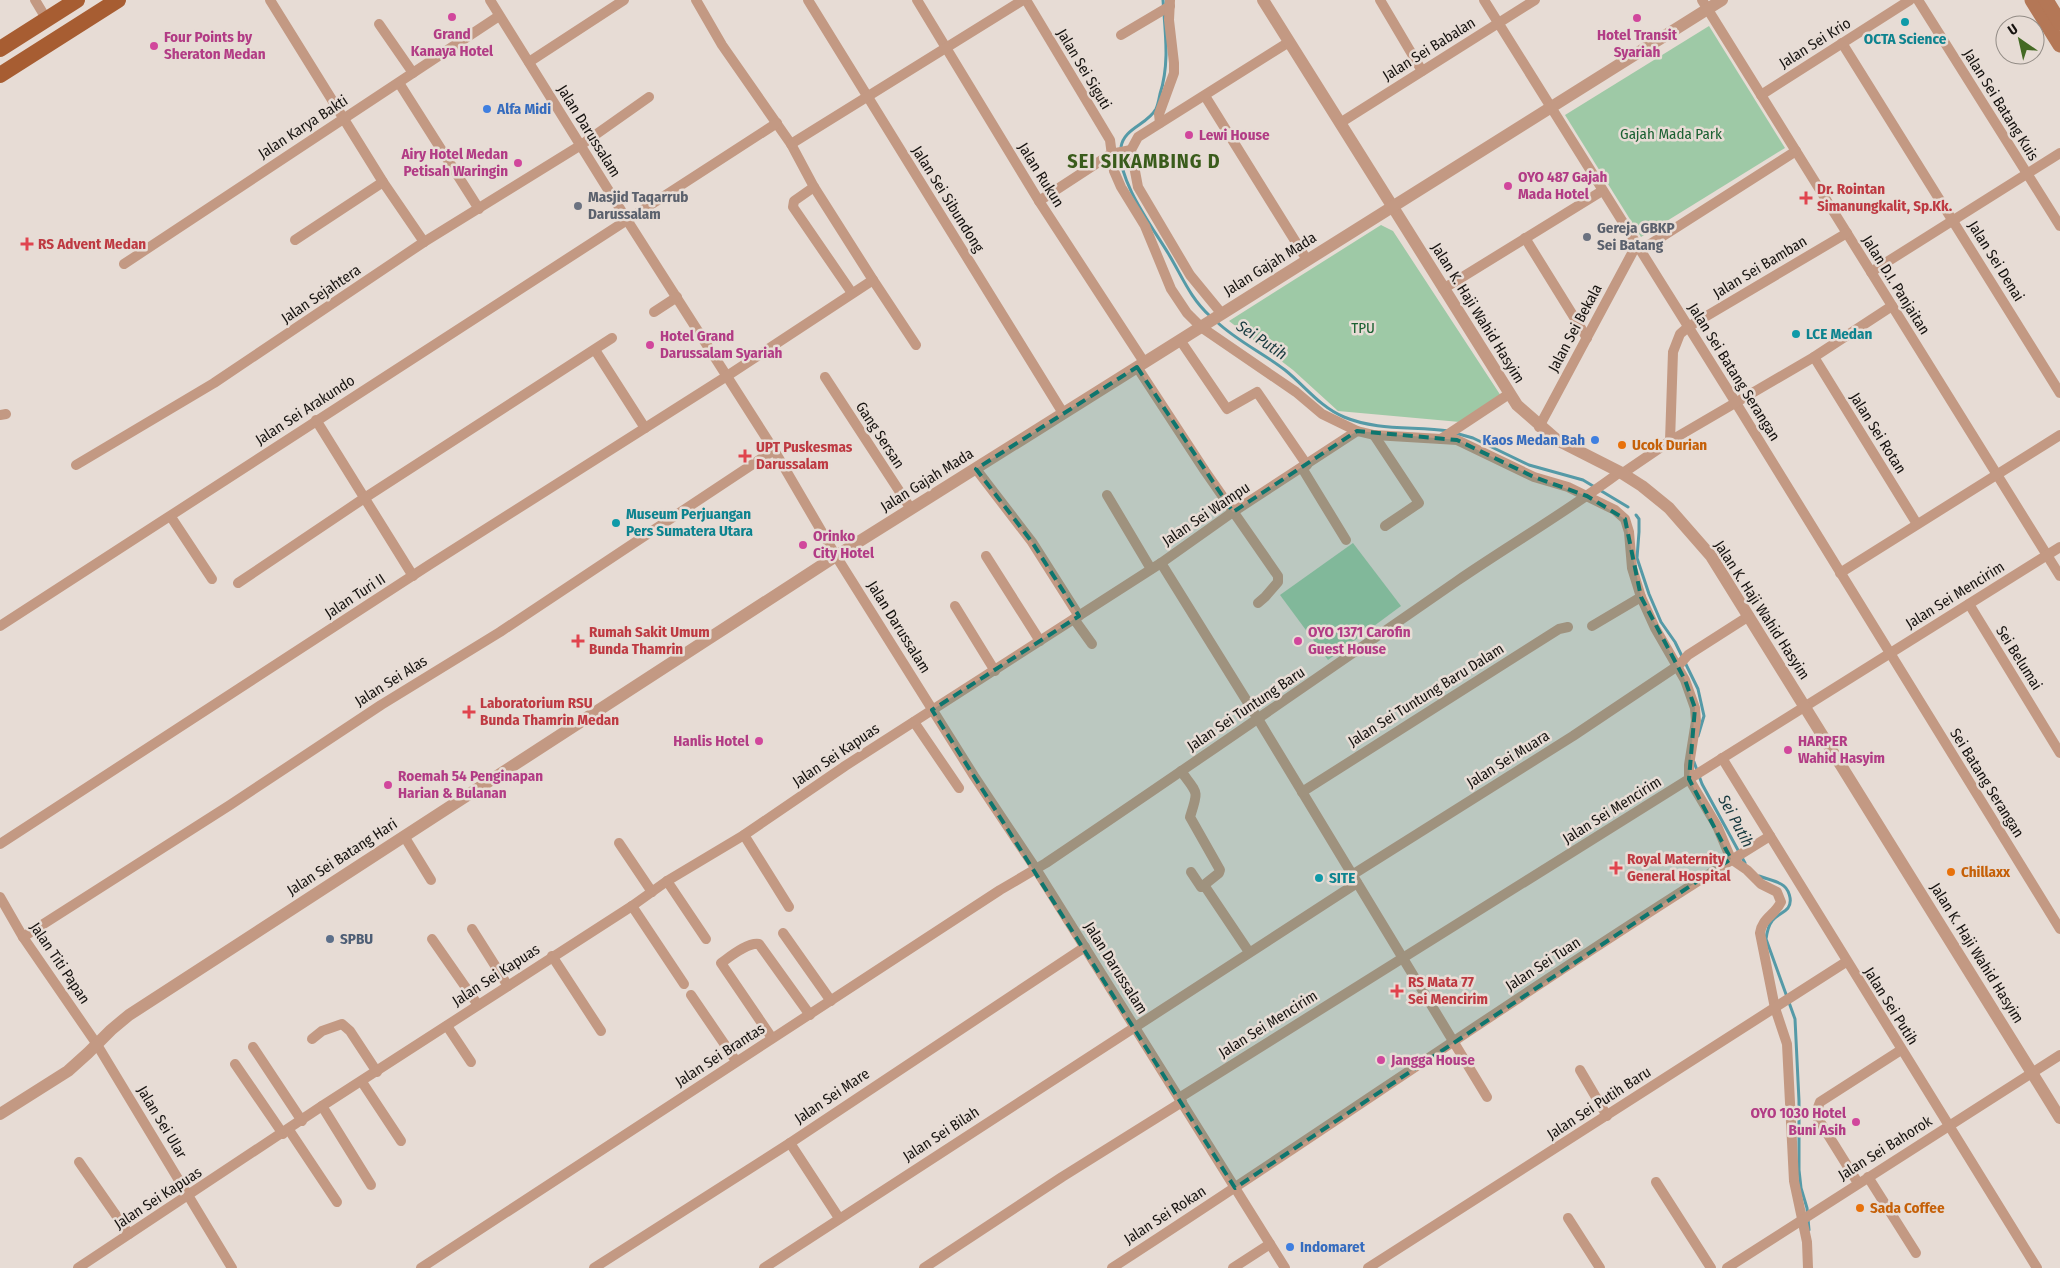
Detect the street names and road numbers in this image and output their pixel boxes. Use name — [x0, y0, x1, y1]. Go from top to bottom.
street label: Jalan Sei Babalan — [1379, 13, 1479, 85]
street label: Jalan Sei Krio — [1776, 14, 1854, 72]
street label: Jalan Sei Siguti — [1053, 25, 1115, 113]
street label: Jalan Sei Batang Kuis — [1959, 46, 2043, 164]
street label: Jalan Darussalam — [553, 82, 625, 180]
street label: Jalan Karya Bakti — [255, 91, 351, 163]
street label: Jalan Rukun — [1014, 139, 1068, 211]
street label: Jalan Sei Sibundong — [908, 143, 988, 255]
street label: Jalan Sei Denai — [1964, 218, 2028, 304]
street label: Jalan Gajah Mada — [1220, 228, 1320, 300]
street label: Jalan Sei Bamban — [1710, 232, 1810, 302]
street label: Jalan D.I. Panjaitan — [1858, 232, 1934, 338]
street label: Jalan K. Haji Wahid Hasyim — [1427, 240, 1529, 386]
street label: Jalan Sejahtera — [278, 261, 364, 327]
street label: Jalan Sei Bekala — [1544, 281, 1606, 375]
street label: Jalan Sei Batang Serangan — [1684, 300, 1784, 444]
street label: Jalan Sei Arakundo — [252, 371, 358, 449]
street label: Jalan Sei Rotan — [1846, 389, 1910, 477]
street label: Gang Sersan — [852, 398, 908, 472]
street label: Jalan Gajah Mada — [877, 444, 977, 516]
street label: Jalan Sei Wampu — [1159, 478, 1253, 550]
street label: Jalan K. Haji Wahid Hasyim — [1710, 537, 1814, 683]
street label: Jalan Sei Mencirim — [1902, 557, 2008, 633]
street label: Jalan Turi II — [321, 570, 389, 622]
street label: Jalan Darussalam — [863, 578, 935, 676]
street label: Sei Belumai — [1992, 623, 2046, 693]
street label: Jalan Sei Tuntung Baru Dalam — [1345, 640, 1507, 750]
street label: Jalan Sei Alas — [352, 652, 430, 710]
street label: Jalan Sei Tuntung Baru — [1184, 663, 1308, 755]
street label: Jalan Sei Kapuas — [789, 719, 883, 791]
street label: Sei Batang Serangan — [1946, 725, 2028, 841]
street label: Jalan Sei Muara — [1463, 726, 1553, 792]
street label: Jalan Sei Mencirim — [1559, 772, 1665, 848]
street label: Jalan Sei Batang Hari — [284, 815, 400, 899]
street label: Jalan K. Haji Wahid Hasyim — [1926, 880, 2028, 1026]
street label: Jalan Titi Papan — [26, 919, 94, 1007]
street label: Jalan Darussalam — [1080, 919, 1152, 1017]
street label: Jalan Sei Tuan — [1502, 933, 1584, 995]
street label: Jalan Sei Kapuas — [449, 940, 543, 1010]
street label: Jalan Sei Putih — [1860, 964, 1922, 1048]
street label: Jalan Sei Mencirim — [1215, 986, 1321, 1062]
street label: Jalan Sei Brantas — [672, 1019, 768, 1091]
street label: Jalan Sei Putih Baru — [1544, 1063, 1654, 1143]
street label: Jalan Sei Mare — [791, 1064, 873, 1128]
street label: Jalan Sei Ular — [133, 1082, 191, 1162]
street label: Jalan Sei Bilah — [900, 1103, 982, 1165]
street label: Jalan Sei Bahorok — [1835, 1112, 1935, 1184]
street label: Jalan Sei Kapuas — [111, 1163, 205, 1233]
street label: Jalan Sei Rokan — [1121, 1182, 1209, 1248]

